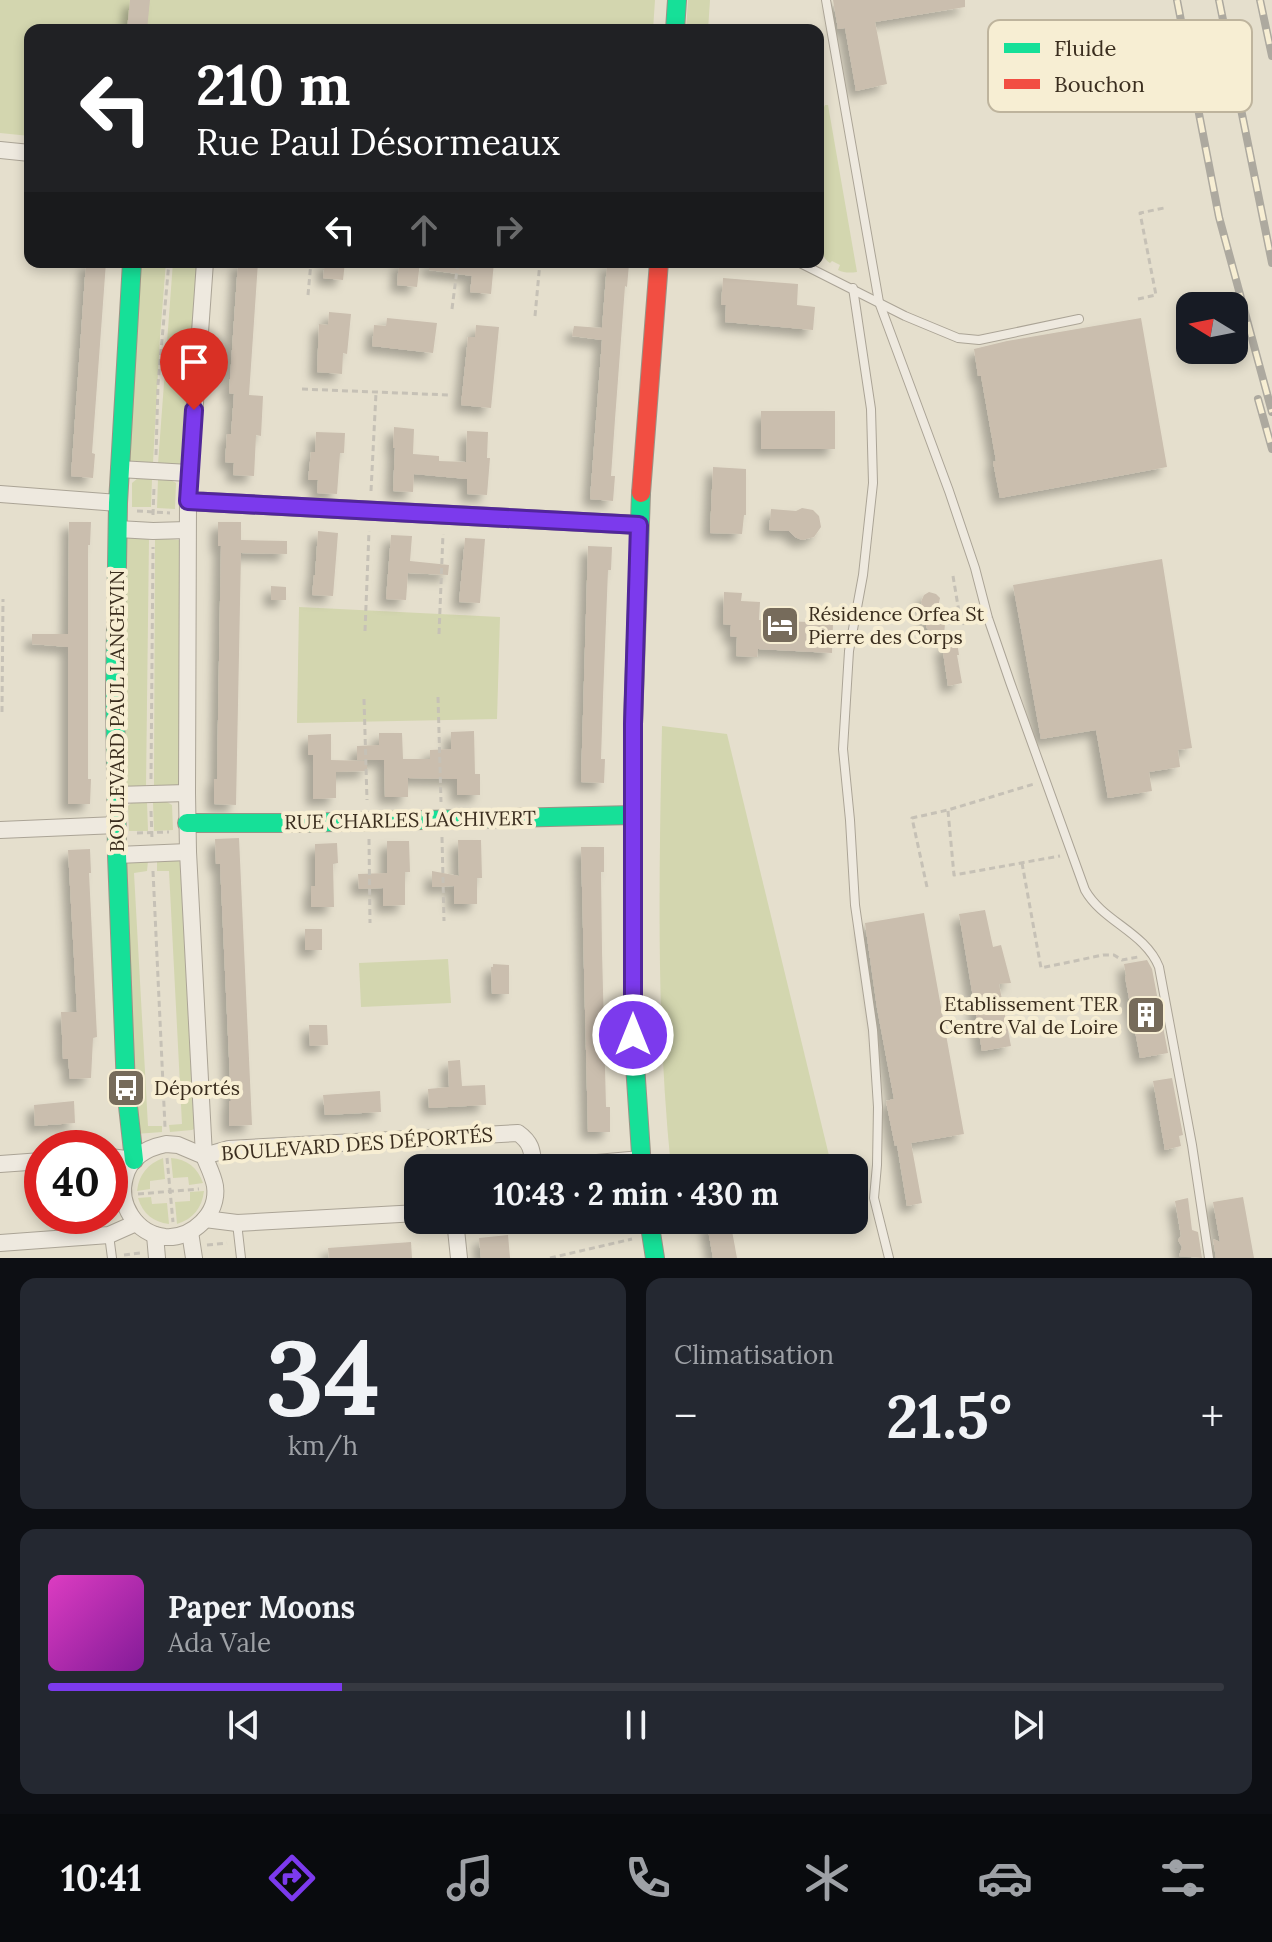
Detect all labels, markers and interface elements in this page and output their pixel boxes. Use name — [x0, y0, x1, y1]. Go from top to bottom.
legend — [988, 20, 1252, 112]
text: Fluide — [1054, 34, 1117, 62]
text: 210 m — [196, 49, 350, 120]
icon: left — [64, 56, 168, 160]
text: Bouchon — [1054, 70, 1145, 98]
text: Rue Paul Désormeaux — [196, 119, 560, 165]
icon: left — [318, 208, 362, 252]
icon: ahead — [402, 208, 446, 252]
icon: right — [486, 208, 530, 252]
north arrow — [1176, 292, 1248, 364]
map controls — [1176, 292, 1248, 364]
pin — [160, 328, 228, 410]
icon: arrive — [172, 340, 216, 384]
street label: BOULEVARD PAUL LANGEVIN — [104, 570, 129, 852]
place label: Résidence Orfea St Pierre des Corps — [808, 601, 985, 649]
hotel icon: Résidence Orfea St Pierre des Corps — [759, 604, 801, 646]
street label: RUE CHARLES LACHIVERT — [284, 805, 536, 834]
place label: Etablissement TER Centre Val de Loire — [939, 991, 1118, 1039]
position arrow — [591, 993, 675, 1077]
building icon: Etablissement TER Centre Val de Loire — [1125, 994, 1167, 1036]
bus stop icon: Déportés — [105, 1067, 147, 1109]
place label: Déportés — [154, 1075, 240, 1100]
street label: BOULEVARD DES DÉPORTÉS — [220, 1122, 494, 1165]
speed limit sign: 40 — [24, 1130, 128, 1234]
text: 10:43 · 2 min · 430 m — [493, 1175, 779, 1213]
text: 34 — [265, 1310, 381, 1443]
text: Climatisation — [674, 1338, 834, 1371]
text: 21.5° — [886, 1378, 1012, 1454]
text: − — [674, 1388, 697, 1444]
text: + — [1201, 1388, 1224, 1444]
text: km/h — [288, 1429, 358, 1462]
text: Paper Moons — [168, 1588, 355, 1626]
text: Ada Vale — [168, 1626, 271, 1659]
icon: previous — [222, 1703, 266, 1747]
icon: pause — [614, 1703, 658, 1747]
icon: next — [1006, 1703, 1050, 1747]
icon: directions — [264, 1850, 320, 1906]
icon: music — [442, 1850, 498, 1906]
icon: phone — [620, 1850, 676, 1906]
icon: climate — [799, 1850, 855, 1906]
icon: car — [977, 1850, 1033, 1906]
icon: filters — [1155, 1850, 1211, 1906]
text: 10:41 — [61, 1855, 142, 1901]

